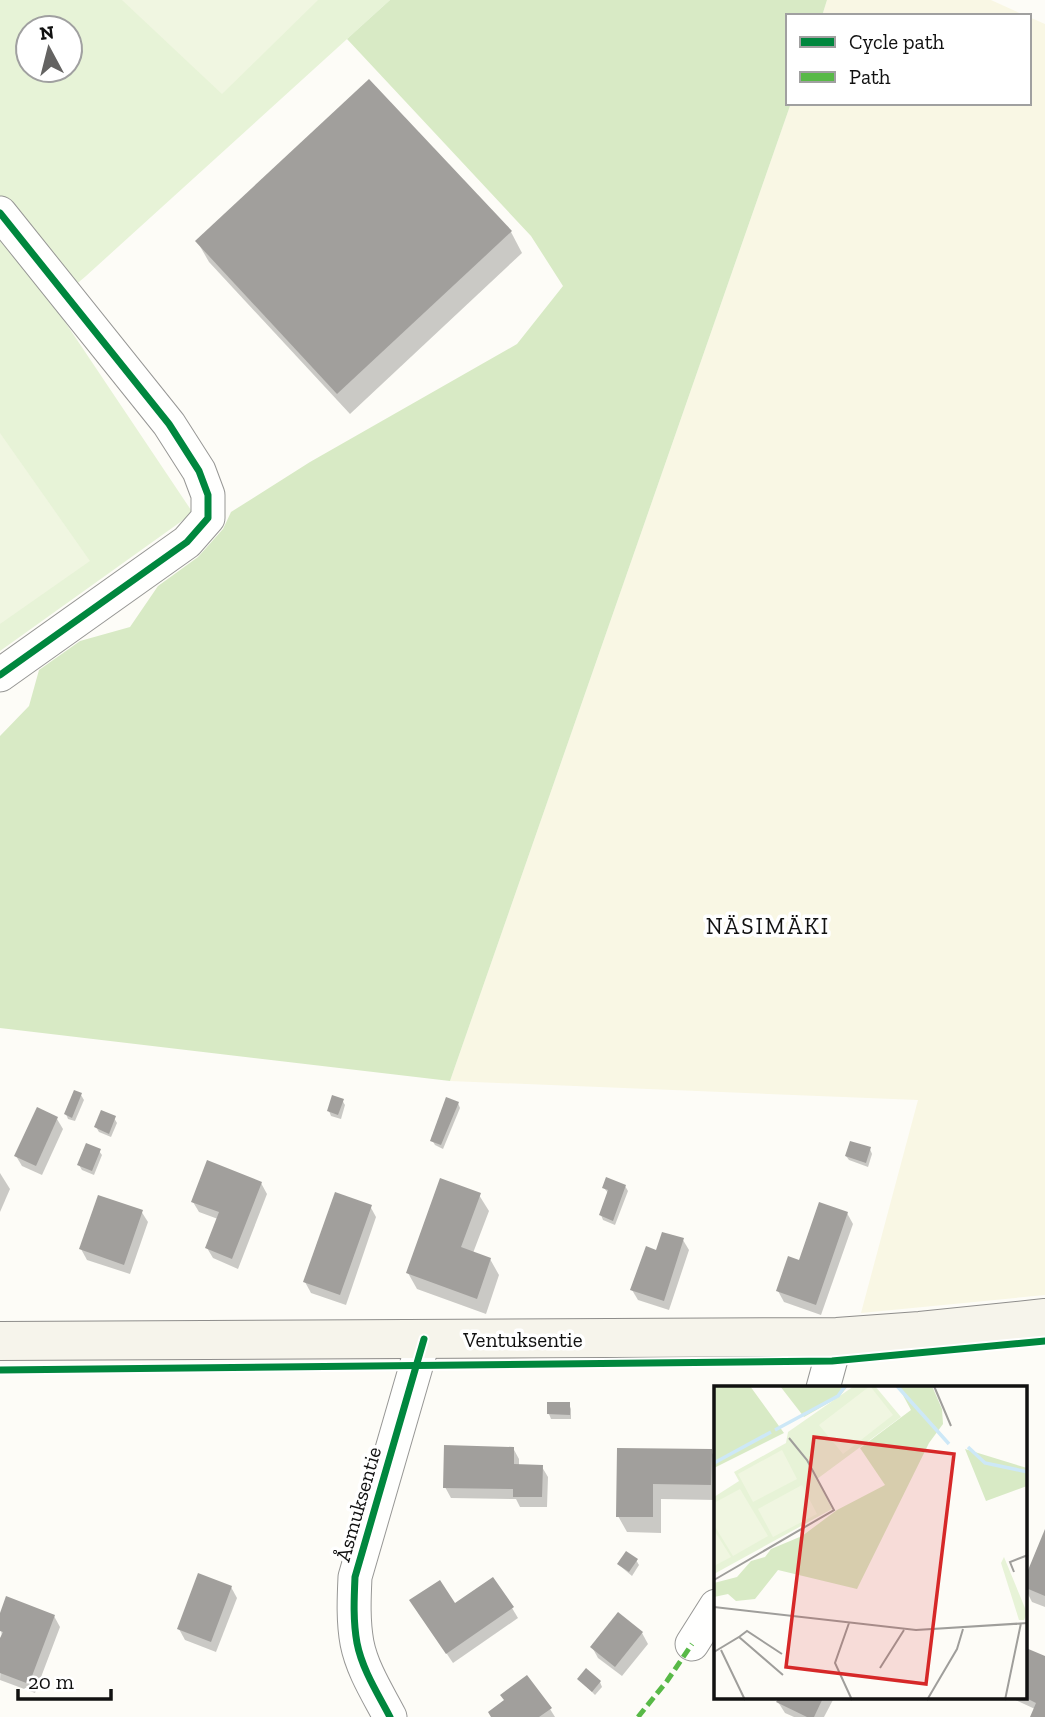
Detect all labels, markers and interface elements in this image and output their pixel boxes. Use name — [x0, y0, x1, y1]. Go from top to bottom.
north arrow — [14, 14, 84, 84]
legend — [786, 14, 1031, 105]
text: N — [38, 20, 56, 45]
text: Cycle path — [849, 29, 944, 54]
text: Path — [849, 64, 891, 89]
district label: NÄSIMÄKI — [706, 912, 830, 940]
street label: Ventuksentie — [462, 1327, 583, 1352]
inset map — [714, 1386, 1028, 1700]
street label: Åsmuksentie — [330, 1444, 386, 1564]
scale bar — [18, 1658, 110, 1702]
text: 20 m — [28, 1669, 74, 1694]

